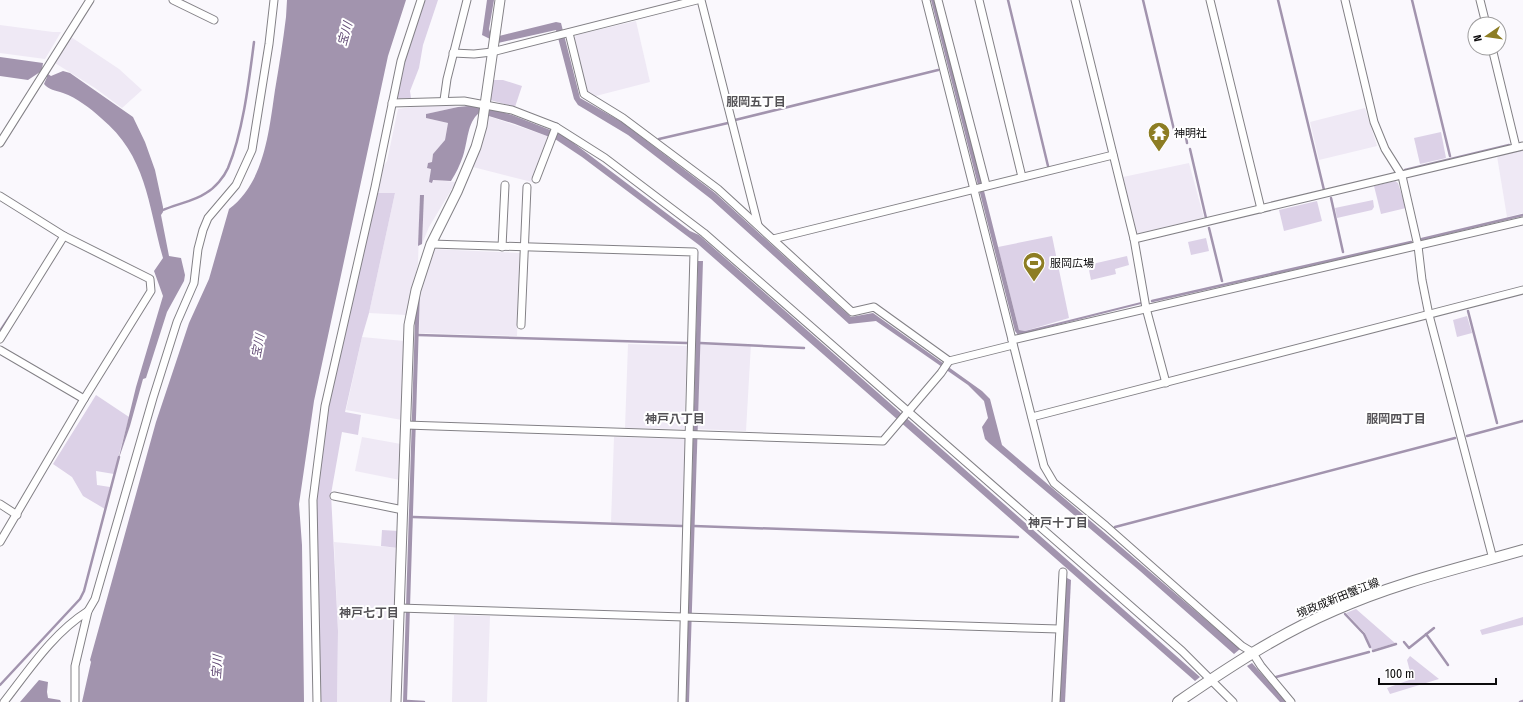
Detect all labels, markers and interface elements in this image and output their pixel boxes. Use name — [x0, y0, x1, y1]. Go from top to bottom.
north arrow — [1467, 16, 1507, 56]
water label: 宝川 — [335, 19, 356, 47]
text: N — [1471, 33, 1485, 43]
district label: 服岡五丁目 — [726, 95, 786, 109]
temple icon: 神明社 — [1146, 120, 1172, 153]
place label: 神明社 — [1174, 127, 1207, 140]
sports icon: 服岡広場 — [1021, 250, 1047, 283]
place label: 服岡広場 — [1050, 257, 1094, 270]
water label: 宝川 — [249, 331, 268, 359]
district label: 神戸八丁目 — [645, 412, 705, 426]
district label: 服岡四丁目 — [1366, 412, 1426, 426]
district label: 神戸十丁目 — [1028, 516, 1088, 530]
street label: 境政成新田蟹江線 — [1295, 575, 1381, 621]
district label: 神戸七丁目 — [339, 606, 399, 620]
water label: 宝川 — [209, 653, 225, 679]
scale bar — [1379, 660, 1496, 686]
text: 100 m — [1385, 667, 1414, 681]

